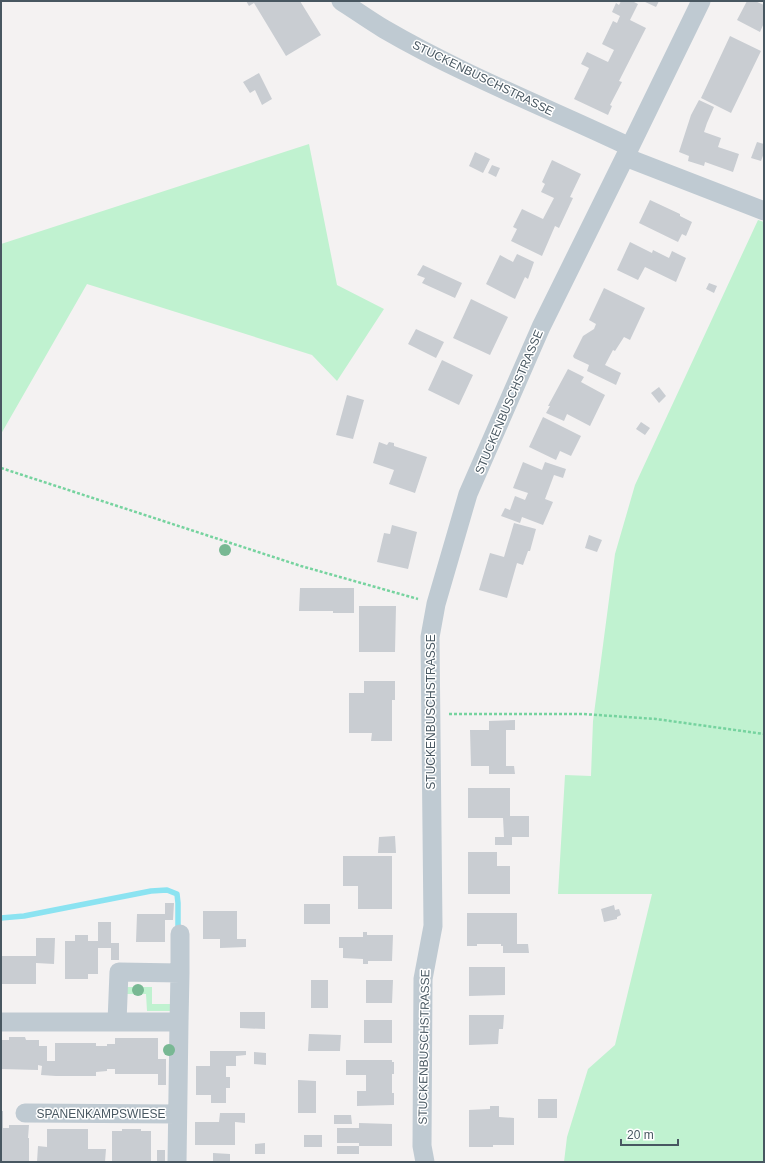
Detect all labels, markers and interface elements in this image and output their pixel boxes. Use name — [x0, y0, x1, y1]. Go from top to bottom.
street label: STUCKENBUSCHSTRASSE — [410, 38, 556, 118]
street label: STUCKENBUSCHSTRASSE — [472, 328, 546, 476]
street label: STUCKENBUSCHSTRASSE — [424, 634, 438, 790]
street label: STUCKENBUSCHSTRASSE — [416, 969, 432, 1125]
street label: SPANENKAMPSWIESE — [36, 1107, 166, 1121]
scale bar — [621, 1121, 678, 1147]
text: 20 m — [627, 1128, 654, 1142]

